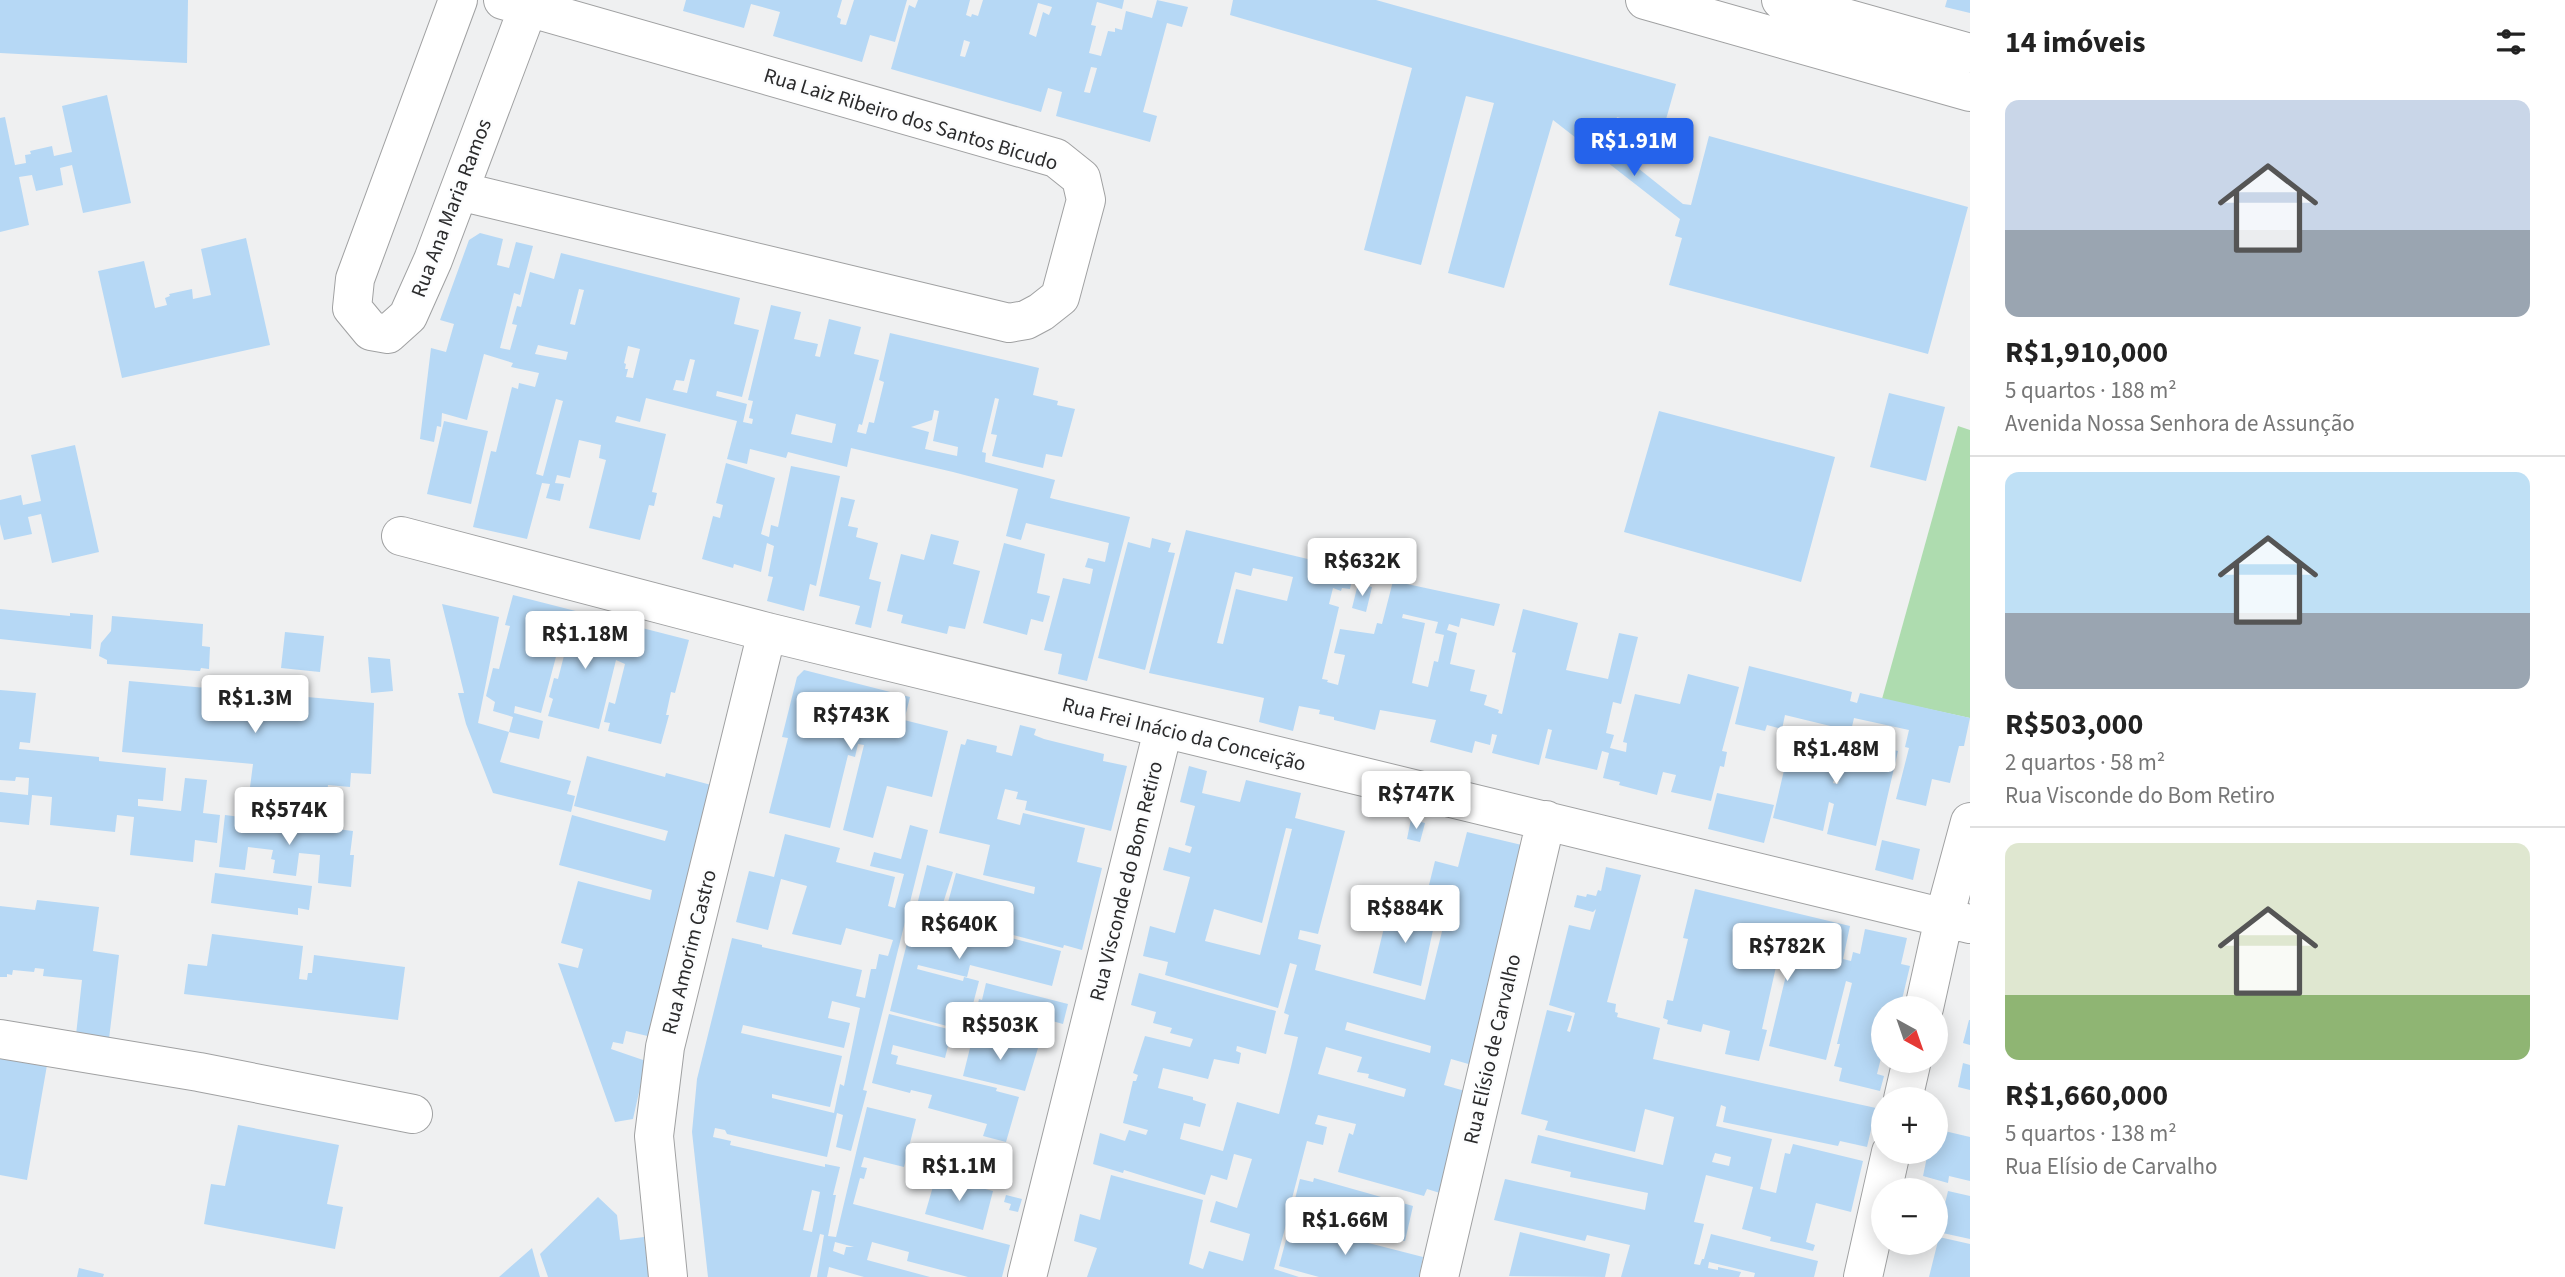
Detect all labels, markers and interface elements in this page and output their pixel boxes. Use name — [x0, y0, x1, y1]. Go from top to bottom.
text: 14 imóveis — [2005, 21, 2146, 64]
icon: filters — [2492, 23, 2530, 61]
street label: Rua Laiz Ribeiro dos Santos Bicudo — [760, 60, 1062, 178]
street label: Rua Ana Maria Ramos — [403, 114, 499, 302]
pin: R$1.91M — [1569, 118, 1699, 178]
text: R$1.91M — [1590, 124, 1678, 157]
icon: home — [2205, 145, 2331, 271]
text: R$1,910,000 — [2005, 331, 2168, 374]
text: 5 quartos · 188 m² — [2005, 374, 2177, 407]
text: Avenida Nossa Senhora de Assunção — [2005, 407, 2355, 440]
icon: home — [2205, 517, 2331, 643]
pin: R$632K — [1305, 538, 1419, 598]
text: R$632K — [1324, 544, 1400, 577]
pin: R$1.18M — [520, 612, 650, 671]
text: R$1.18M — [541, 617, 629, 650]
pin: R$1.3M — [198, 676, 312, 735]
text: R$1.3M — [218, 681, 292, 714]
street label: Rua Frei Inácio da Conceição — [1059, 689, 1309, 779]
pin: R$743K — [794, 692, 908, 752]
text: R$743K — [813, 698, 889, 731]
text: R$503,000 — [2005, 703, 2143, 746]
pin: R$1.48M — [1771, 726, 1901, 786]
text: R$1.48M — [1792, 732, 1880, 765]
text: 2 quartos · 58 m² — [2005, 746, 2165, 779]
street label: Rua Visconde do Bom Retiro — [1082, 758, 1170, 1004]
pin: R$747K — [1359, 772, 1473, 831]
text: R$747K — [1378, 777, 1454, 810]
text: Rua Visconde do Bom Retiro — [2005, 779, 2275, 812]
pin: R$574K — [232, 788, 346, 847]
text: R$574K — [251, 793, 327, 826]
street label: Rua Amorim Castro — [654, 866, 724, 1038]
pin: R$884K — [1348, 886, 1462, 945]
icon: home — [2205, 888, 2331, 1014]
text: R$884K — [1367, 891, 1443, 924]
pin: R$640K — [902, 902, 1016, 961]
text: R$640K — [921, 907, 997, 940]
pin: R$782K — [1730, 923, 1844, 983]
text: R$782K — [1749, 929, 1825, 962]
street label: Rua Elísio de Carvalho — [1456, 951, 1528, 1147]
north arrow — [1871, 996, 1948, 1073]
map controls — [1871, 996, 1948, 1255]
pin: R$503K — [943, 1002, 1057, 1062]
text: R$503K — [962, 1008, 1038, 1041]
text: R$1,660,000 — [2005, 1074, 2168, 1117]
button: + — [1871, 1087, 1948, 1164]
text: 5 quartos · 138 m² — [2005, 1117, 2177, 1150]
pin: R$1.1M — [902, 1144, 1016, 1203]
text: R$1.1M — [922, 1149, 996, 1182]
text: Rua Elísio de Carvalho — [2005, 1150, 2218, 1183]
button: − — [1871, 1178, 1948, 1255]
pin: R$1.66M — [1280, 1198, 1410, 1257]
text: R$1.66M — [1301, 1203, 1389, 1236]

